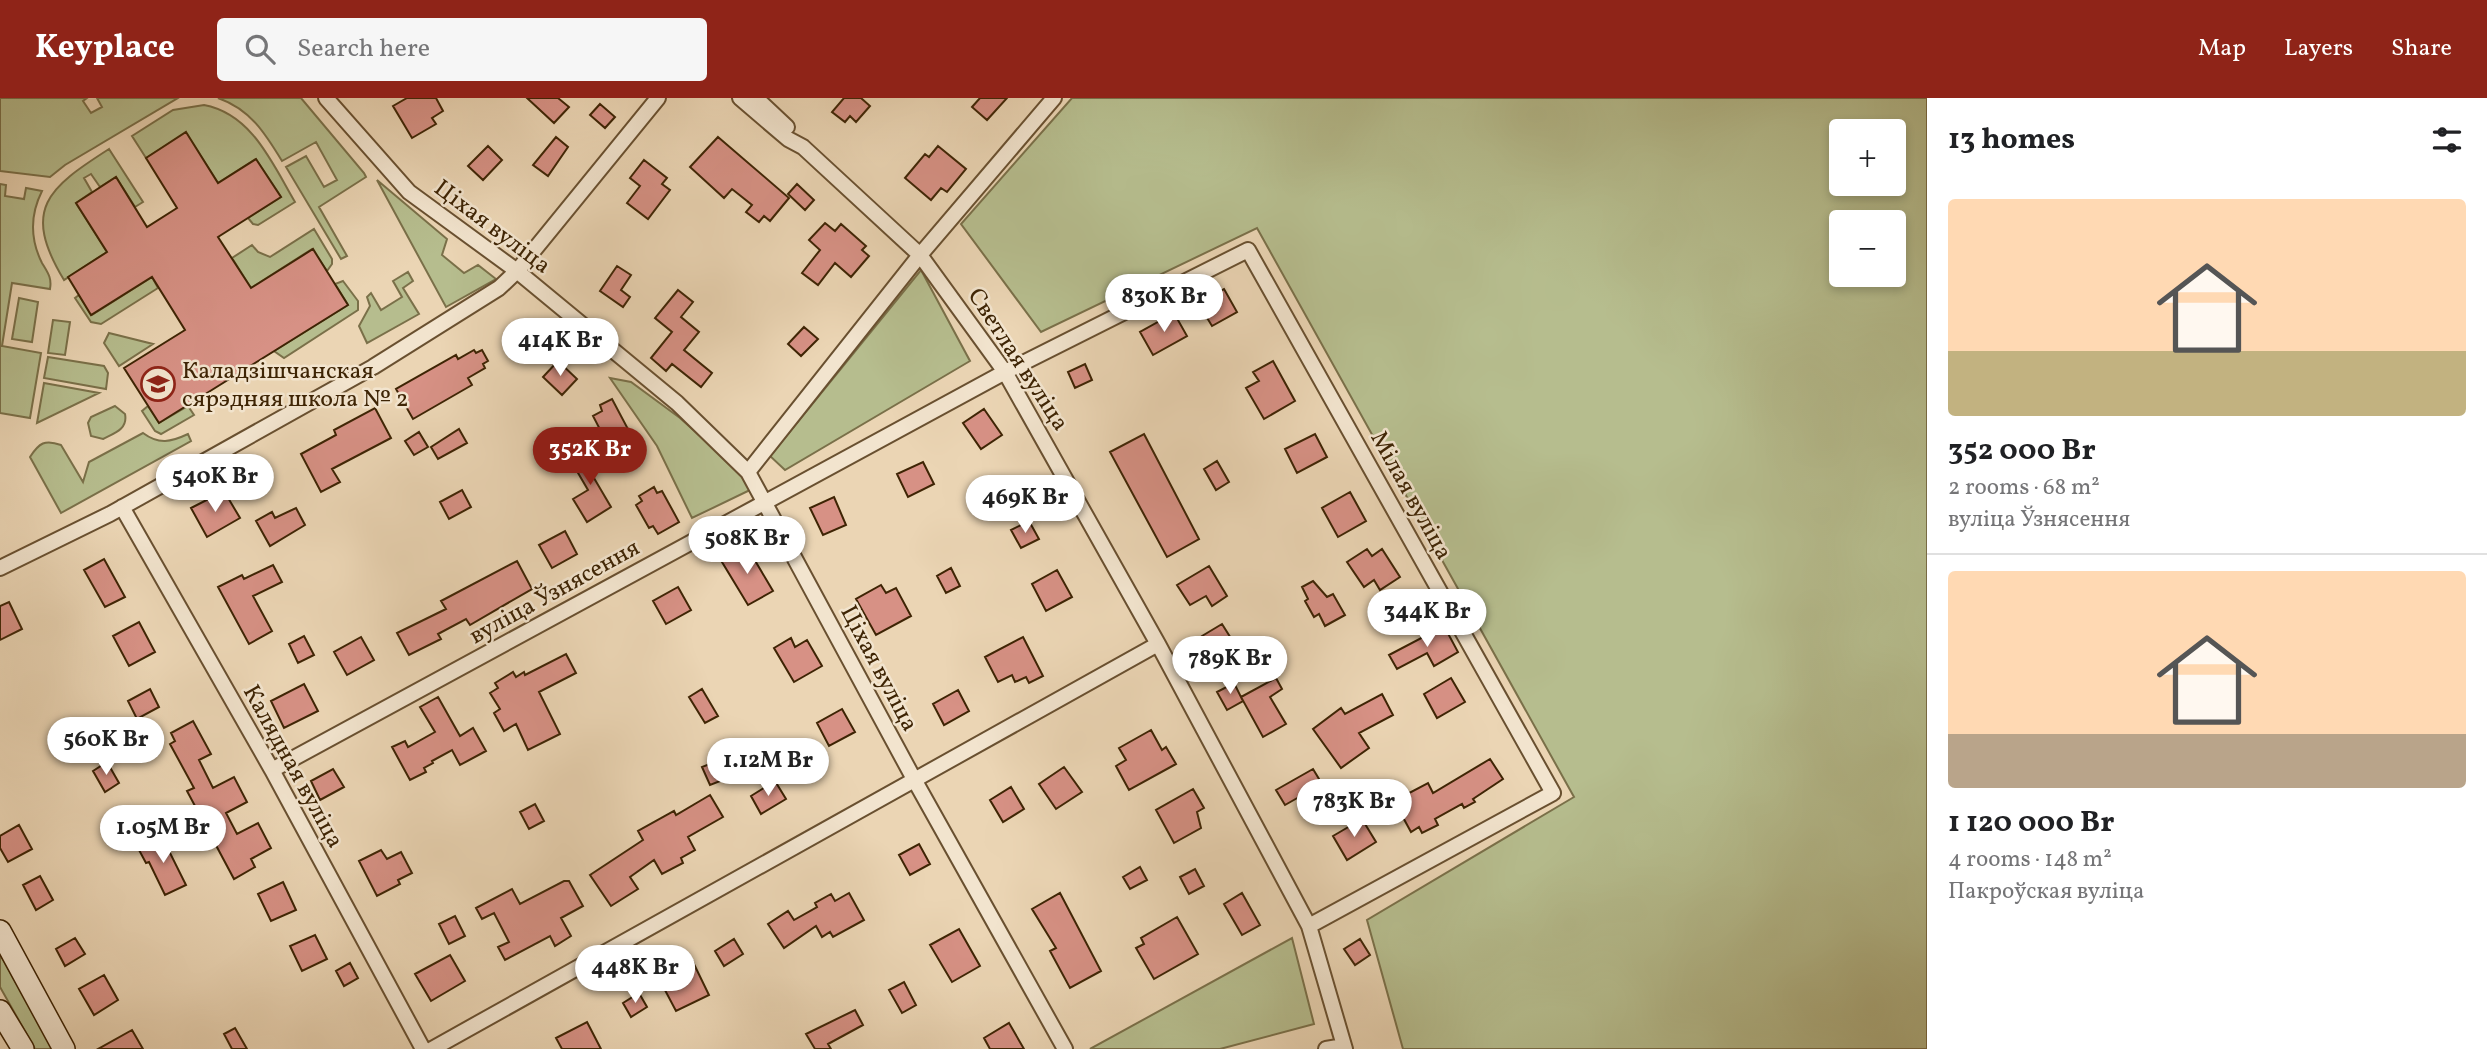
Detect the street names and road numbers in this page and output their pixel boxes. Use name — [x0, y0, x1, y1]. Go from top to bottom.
street label: Ціхая вуліца — [426, 172, 557, 283]
street label: Светлая вуліца — [958, 282, 1076, 438]
street label: Мілая вуліца — [1361, 425, 1460, 567]
street label: вуліца Ўзнясення — [464, 532, 646, 654]
street label: Ціхая вуліца — [831, 600, 926, 738]
street label: Калядная вуліца — [233, 679, 351, 855]

